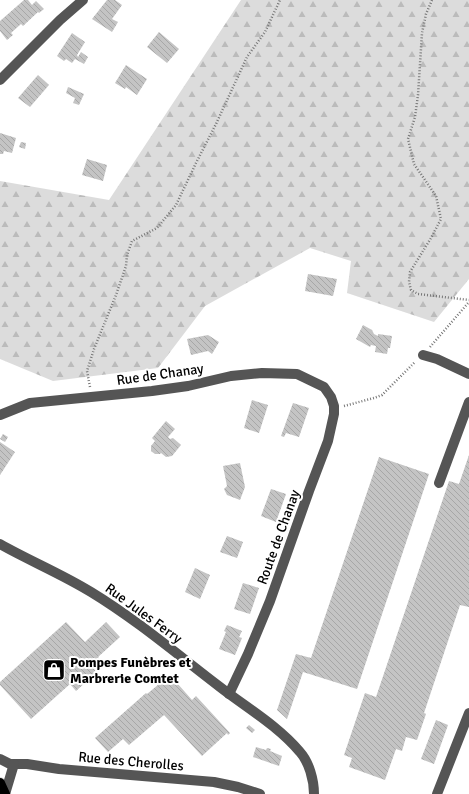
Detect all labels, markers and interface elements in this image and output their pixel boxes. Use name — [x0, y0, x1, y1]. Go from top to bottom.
street label: Rue de Chanay — [116, 360, 205, 389]
street label: Route de Chanay — [253, 487, 304, 587]
street label: Rue Jules Ferry — [102, 580, 186, 647]
place label: Pompes Funèbres et Marbrerie Comtet — [70, 654, 192, 687]
shop icon: Pompes Funèbres et Marbrerie Comtet — [41, 657, 67, 683]
street label: Rue des Cherolles — [78, 748, 184, 775]

